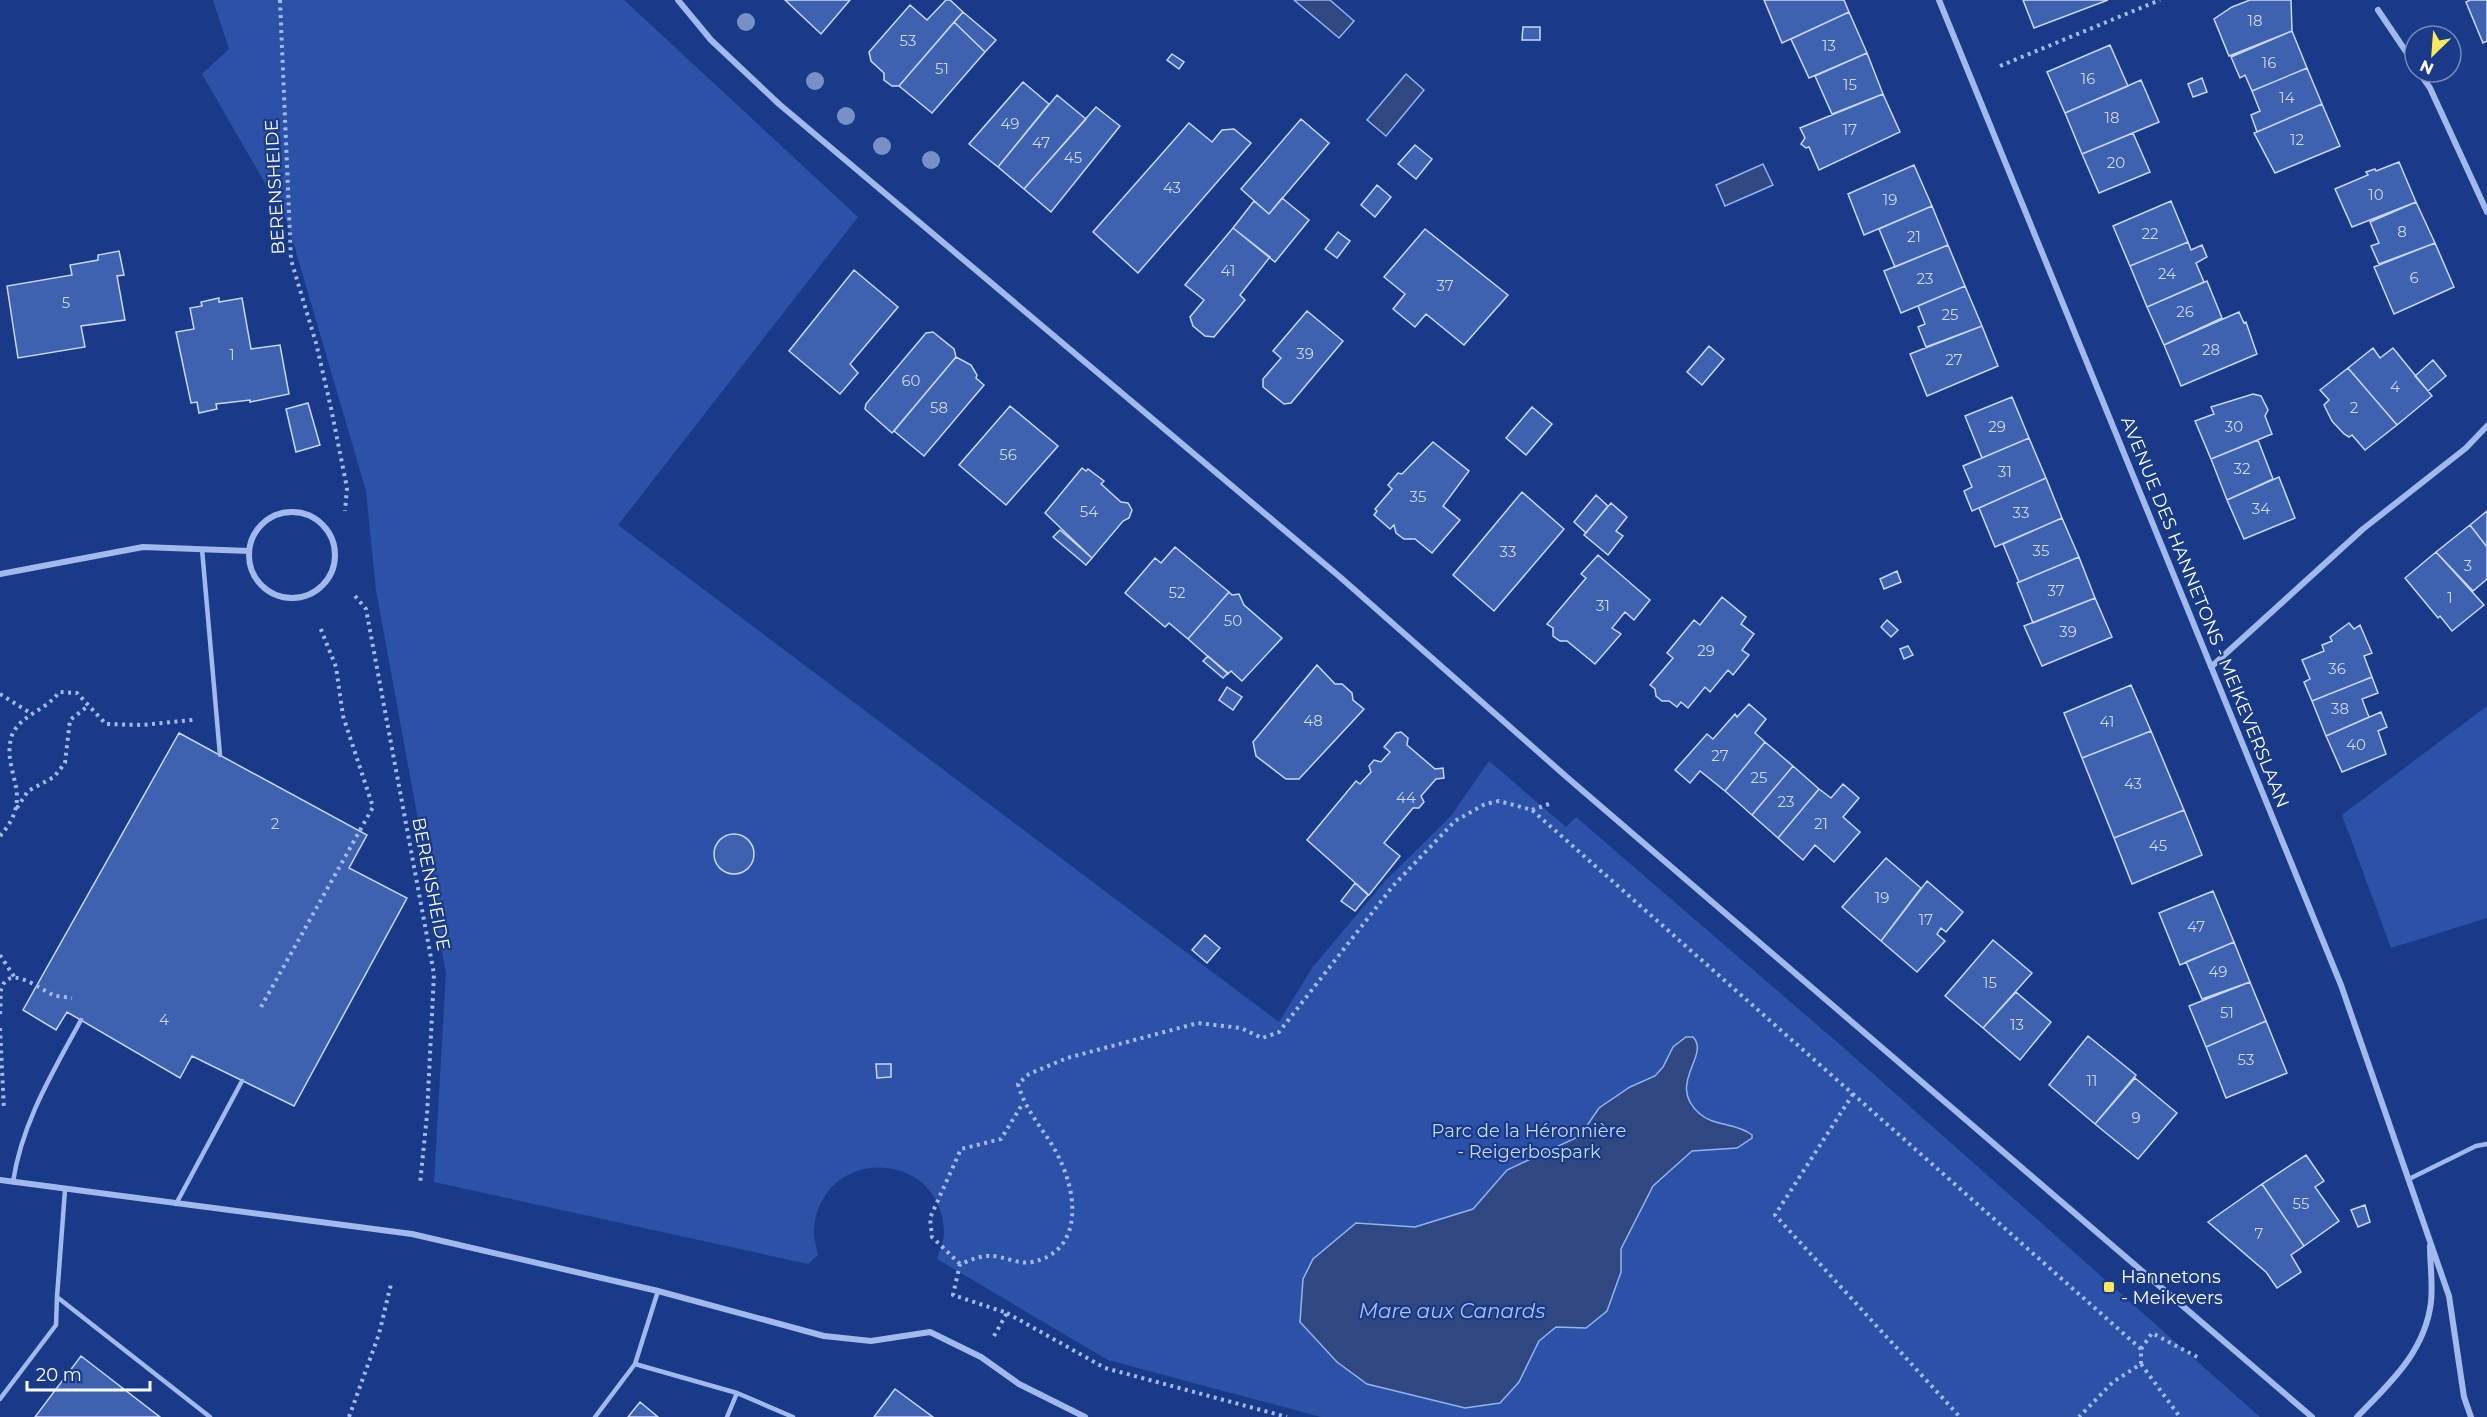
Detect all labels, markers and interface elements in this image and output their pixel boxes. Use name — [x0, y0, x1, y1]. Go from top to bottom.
house number: 18 — [2248, 11, 2263, 30]
north arrow — [2403, 24, 2463, 84]
house number: 53 — [900, 31, 916, 50]
house number: 13 — [1822, 36, 1836, 55]
house number: 16 — [2262, 53, 2276, 72]
text: N — [2417, 56, 2437, 78]
house number: 51 — [935, 59, 949, 78]
house number: 16 — [2081, 69, 2095, 88]
house number: 15 — [1843, 75, 1857, 94]
house number: 14 — [2279, 88, 2295, 107]
house number: 18 — [2105, 108, 2120, 127]
house number: 49 — [1001, 114, 1019, 133]
street label: BERENSHEIDE — [260, 119, 290, 255]
house number: 17 — [1843, 120, 1857, 139]
house number: 12 — [2290, 130, 2304, 149]
house number: 47 — [1032, 133, 1050, 152]
house number: 45 — [1064, 148, 1082, 167]
house number: 20 — [2107, 153, 2125, 172]
house number: 43 — [1163, 178, 1181, 197]
house number: 10 — [2368, 185, 2384, 204]
house number: 19 — [1883, 190, 1897, 209]
house number: 8 — [2397, 222, 2407, 241]
house number: 22 — [2141, 224, 2159, 243]
house number: 21 — [1907, 227, 1921, 246]
house number: 41 — [1221, 261, 1235, 280]
house number: 24 — [2158, 264, 2176, 283]
house number: 6 — [2409, 268, 2419, 287]
house number: 23 — [1917, 269, 1933, 288]
house number: 37 — [1436, 276, 1454, 295]
house number: 5 — [62, 293, 70, 312]
house number: 26 — [2176, 302, 2194, 321]
house number: 25 — [1941, 305, 1959, 324]
house number: 28 — [2202, 340, 2220, 359]
house number: 39 — [1296, 344, 1314, 363]
house number: 1 — [229, 345, 235, 364]
house number: 27 — [1945, 350, 1963, 369]
house number: 60 — [901, 371, 921, 390]
house number: 4 — [2390, 377, 2400, 396]
house number: 58 — [930, 398, 948, 417]
house number: 2 — [2350, 398, 2358, 417]
street label: AVENUE DES HANNETONS - MEIKEVERSLAAN — [2116, 413, 2294, 811]
house number: 29 — [1988, 417, 2006, 436]
house number: 30 — [2225, 417, 2243, 436]
house number: 56 — [999, 445, 1017, 464]
house number: 32 — [2234, 459, 2250, 478]
house number: 31 — [1998, 462, 2012, 481]
house number: 35 — [1410, 487, 1426, 506]
house number: 34 — [2252, 499, 2270, 518]
house number: 54 — [1080, 502, 1098, 521]
house number: 33 — [2013, 503, 2029, 522]
house number: 35 — [2033, 541, 2049, 560]
house number: 33 — [1500, 542, 1516, 561]
house number: 3 — [2464, 556, 2472, 575]
house number: 37 — [2047, 581, 2065, 600]
house number: 52 — [1169, 583, 1185, 602]
house number: 1 — [2447, 588, 2453, 607]
house number: 31 — [1596, 596, 1610, 615]
house number: 50 — [1224, 611, 1242, 630]
house number: 39 — [2059, 622, 2077, 641]
house number: 29 — [1697, 641, 1715, 660]
house number: 36 — [2328, 659, 2346, 678]
house number: 38 — [2331, 699, 2349, 718]
house number: 48 — [1303, 711, 1323, 730]
house number: 41 — [2100, 712, 2114, 731]
house number: 40 — [2346, 735, 2366, 754]
house number: 27 — [1711, 746, 1729, 765]
house number: 25 — [1750, 768, 1768, 787]
house number: 43 — [2124, 774, 2142, 793]
house number: 44 — [1396, 788, 1416, 807]
house number: 23 — [1778, 792, 1794, 811]
house number: 2 — [271, 814, 279, 833]
house number: 21 — [1814, 814, 1828, 833]
street label: BERENSHEIDE — [407, 815, 455, 953]
house number: 45 — [2149, 836, 2167, 855]
house number: 19 — [1875, 888, 1889, 907]
house number: 17 — [1919, 910, 1933, 929]
house number: 47 — [2187, 917, 2205, 936]
house number: 49 — [2209, 962, 2227, 981]
house number: 15 — [1983, 973, 1997, 992]
house number: 51 — [2220, 1003, 2234, 1022]
house number: 4 — [159, 1010, 169, 1029]
house number: 13 — [2010, 1015, 2024, 1034]
house number: 53 — [2238, 1050, 2254, 1069]
house number: 11 — [2087, 1071, 2097, 1090]
house number: 9 — [2131, 1108, 2141, 1127]
park label: Parc de la Héronnière - Reigerbospark — [1432, 1120, 1627, 1163]
house number: 55 — [2293, 1194, 2309, 1213]
house number: 7 — [2255, 1224, 2264, 1243]
place label: Hannetons - Meikevers — [2121, 1266, 2223, 1309]
marker: Hannetons - Meikevers — [2102, 1280, 2116, 1294]
water label: Mare aux Canards — [1359, 1299, 1545, 1323]
scale bar — [27, 1354, 150, 1392]
text: 20 m — [36, 1364, 82, 1386]

